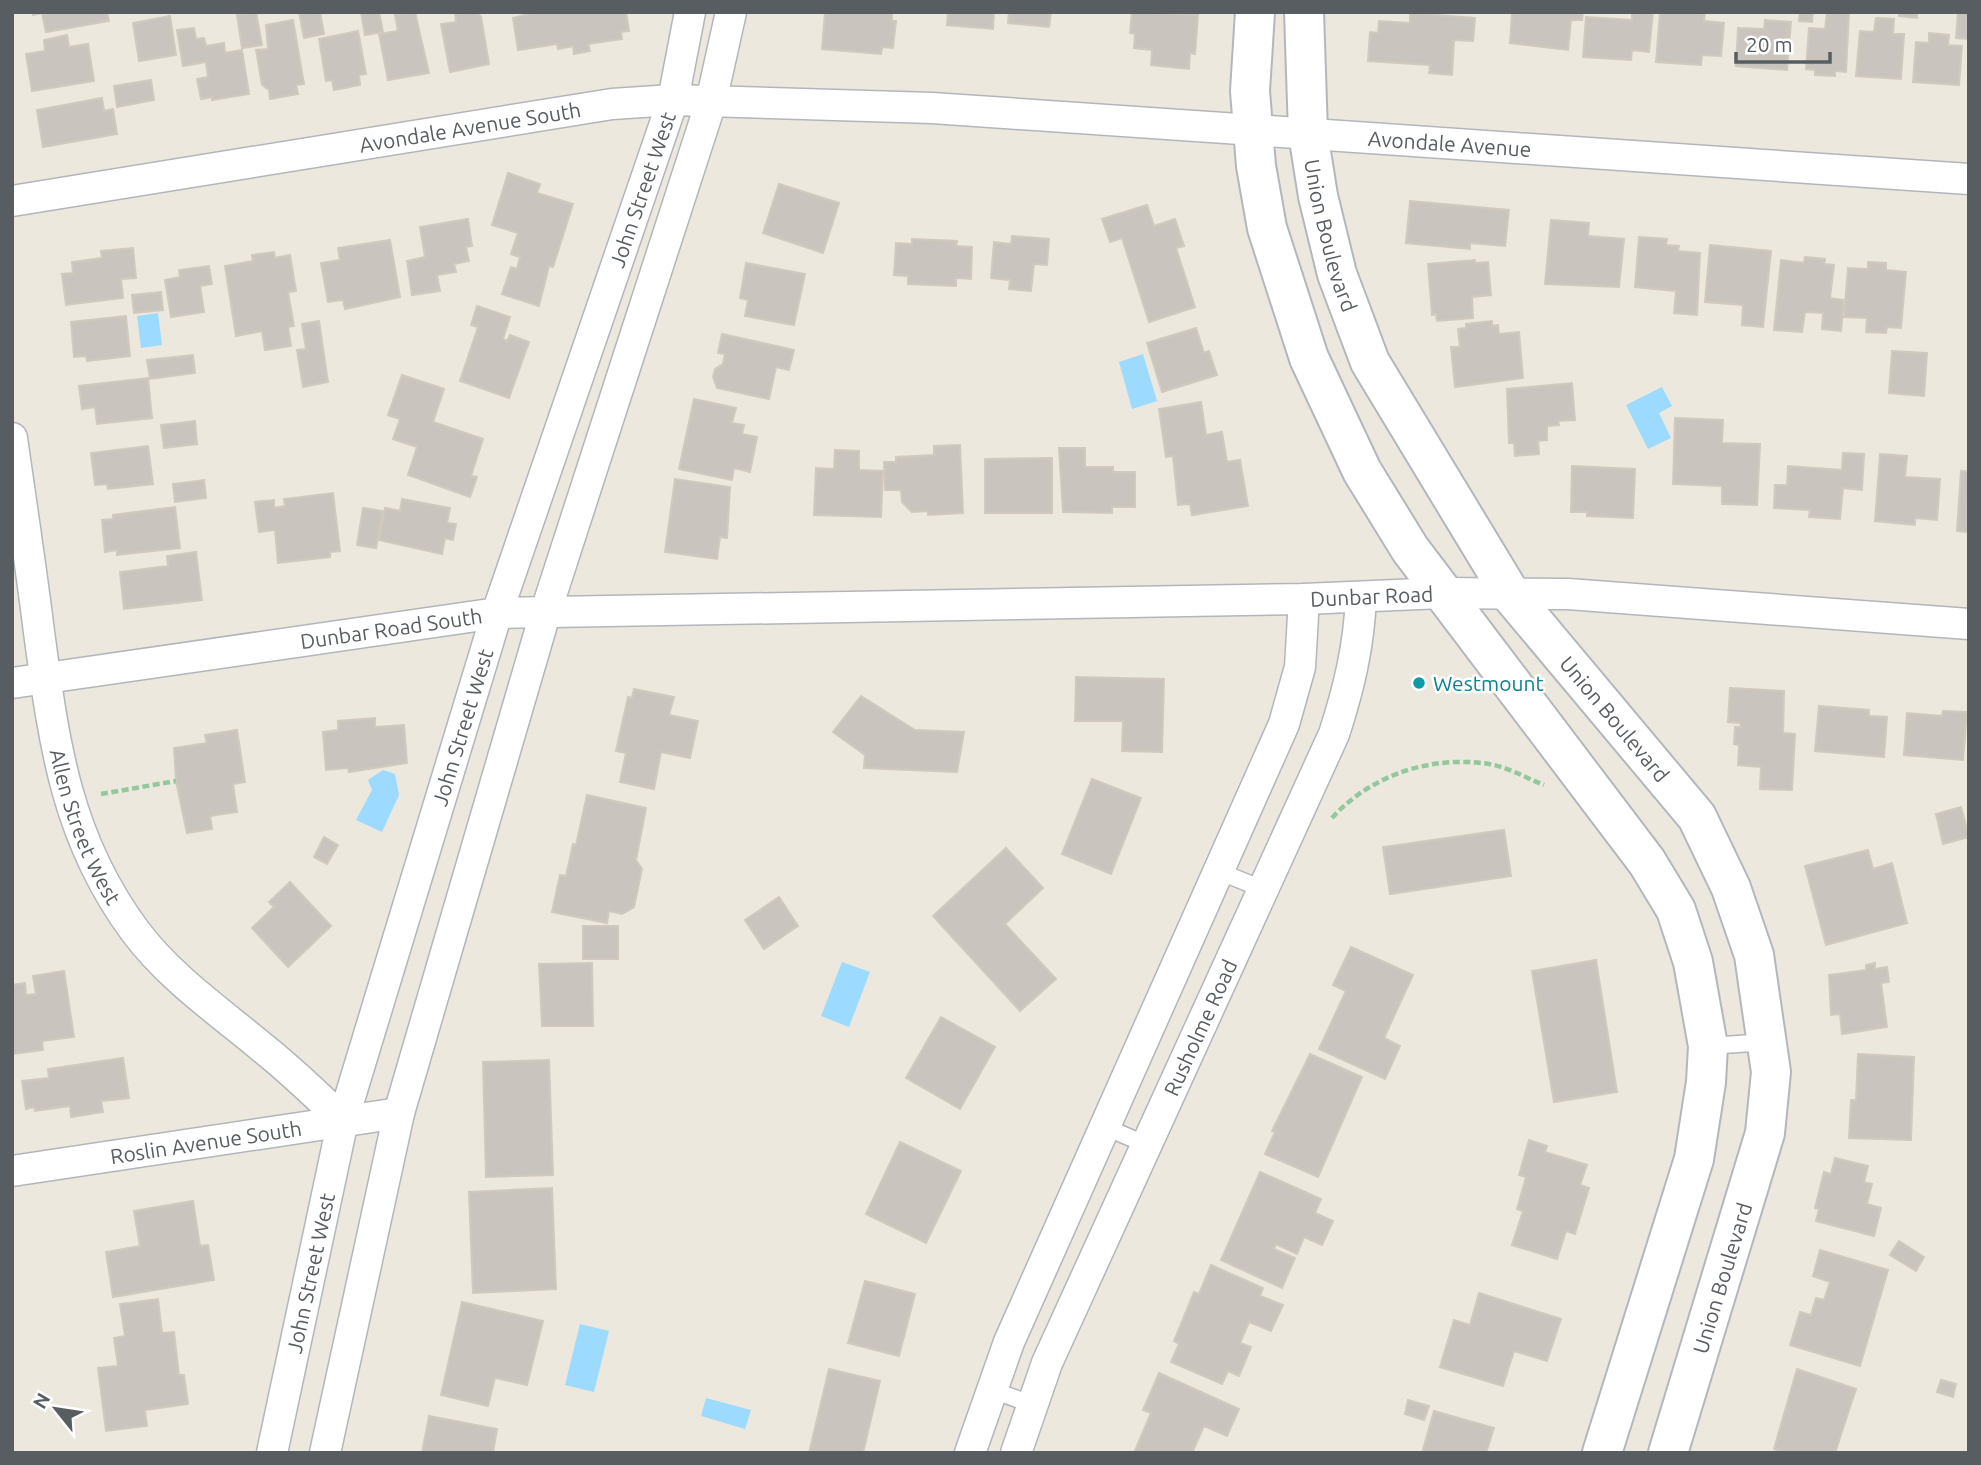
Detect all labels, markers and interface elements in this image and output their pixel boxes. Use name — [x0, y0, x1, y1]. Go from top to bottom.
scale bar — [1736, 21, 1830, 65]
text: 20 m — [1746, 32, 1793, 56]
street label: Avondale Avenue South — [358, 97, 583, 157]
street label: John Street West — [604, 109, 680, 271]
street label: Avondale Avenue — [1367, 126, 1532, 161]
street label: Union Boulevard — [1300, 157, 1362, 315]
street label: Dunbar Road — [1310, 581, 1434, 611]
street label: Dunbar Road South — [299, 603, 484, 653]
street label: John Street West — [427, 646, 497, 809]
street label: Union Boulevard — [1555, 651, 1674, 787]
place label: Westmount — [1433, 671, 1544, 695]
marker: Westmount — [1411, 675, 1427, 691]
street label: Allen Street West — [46, 747, 126, 909]
street label: Rusholme Road — [1159, 956, 1242, 1099]
street label: Roslin Avenue South — [109, 1116, 303, 1168]
street label: John Street West — [282, 1191, 339, 1355]
street label: Union Boulevard — [1688, 1200, 1756, 1356]
north arrow — [21, 1374, 91, 1444]
text: N — [28, 1389, 54, 1412]

